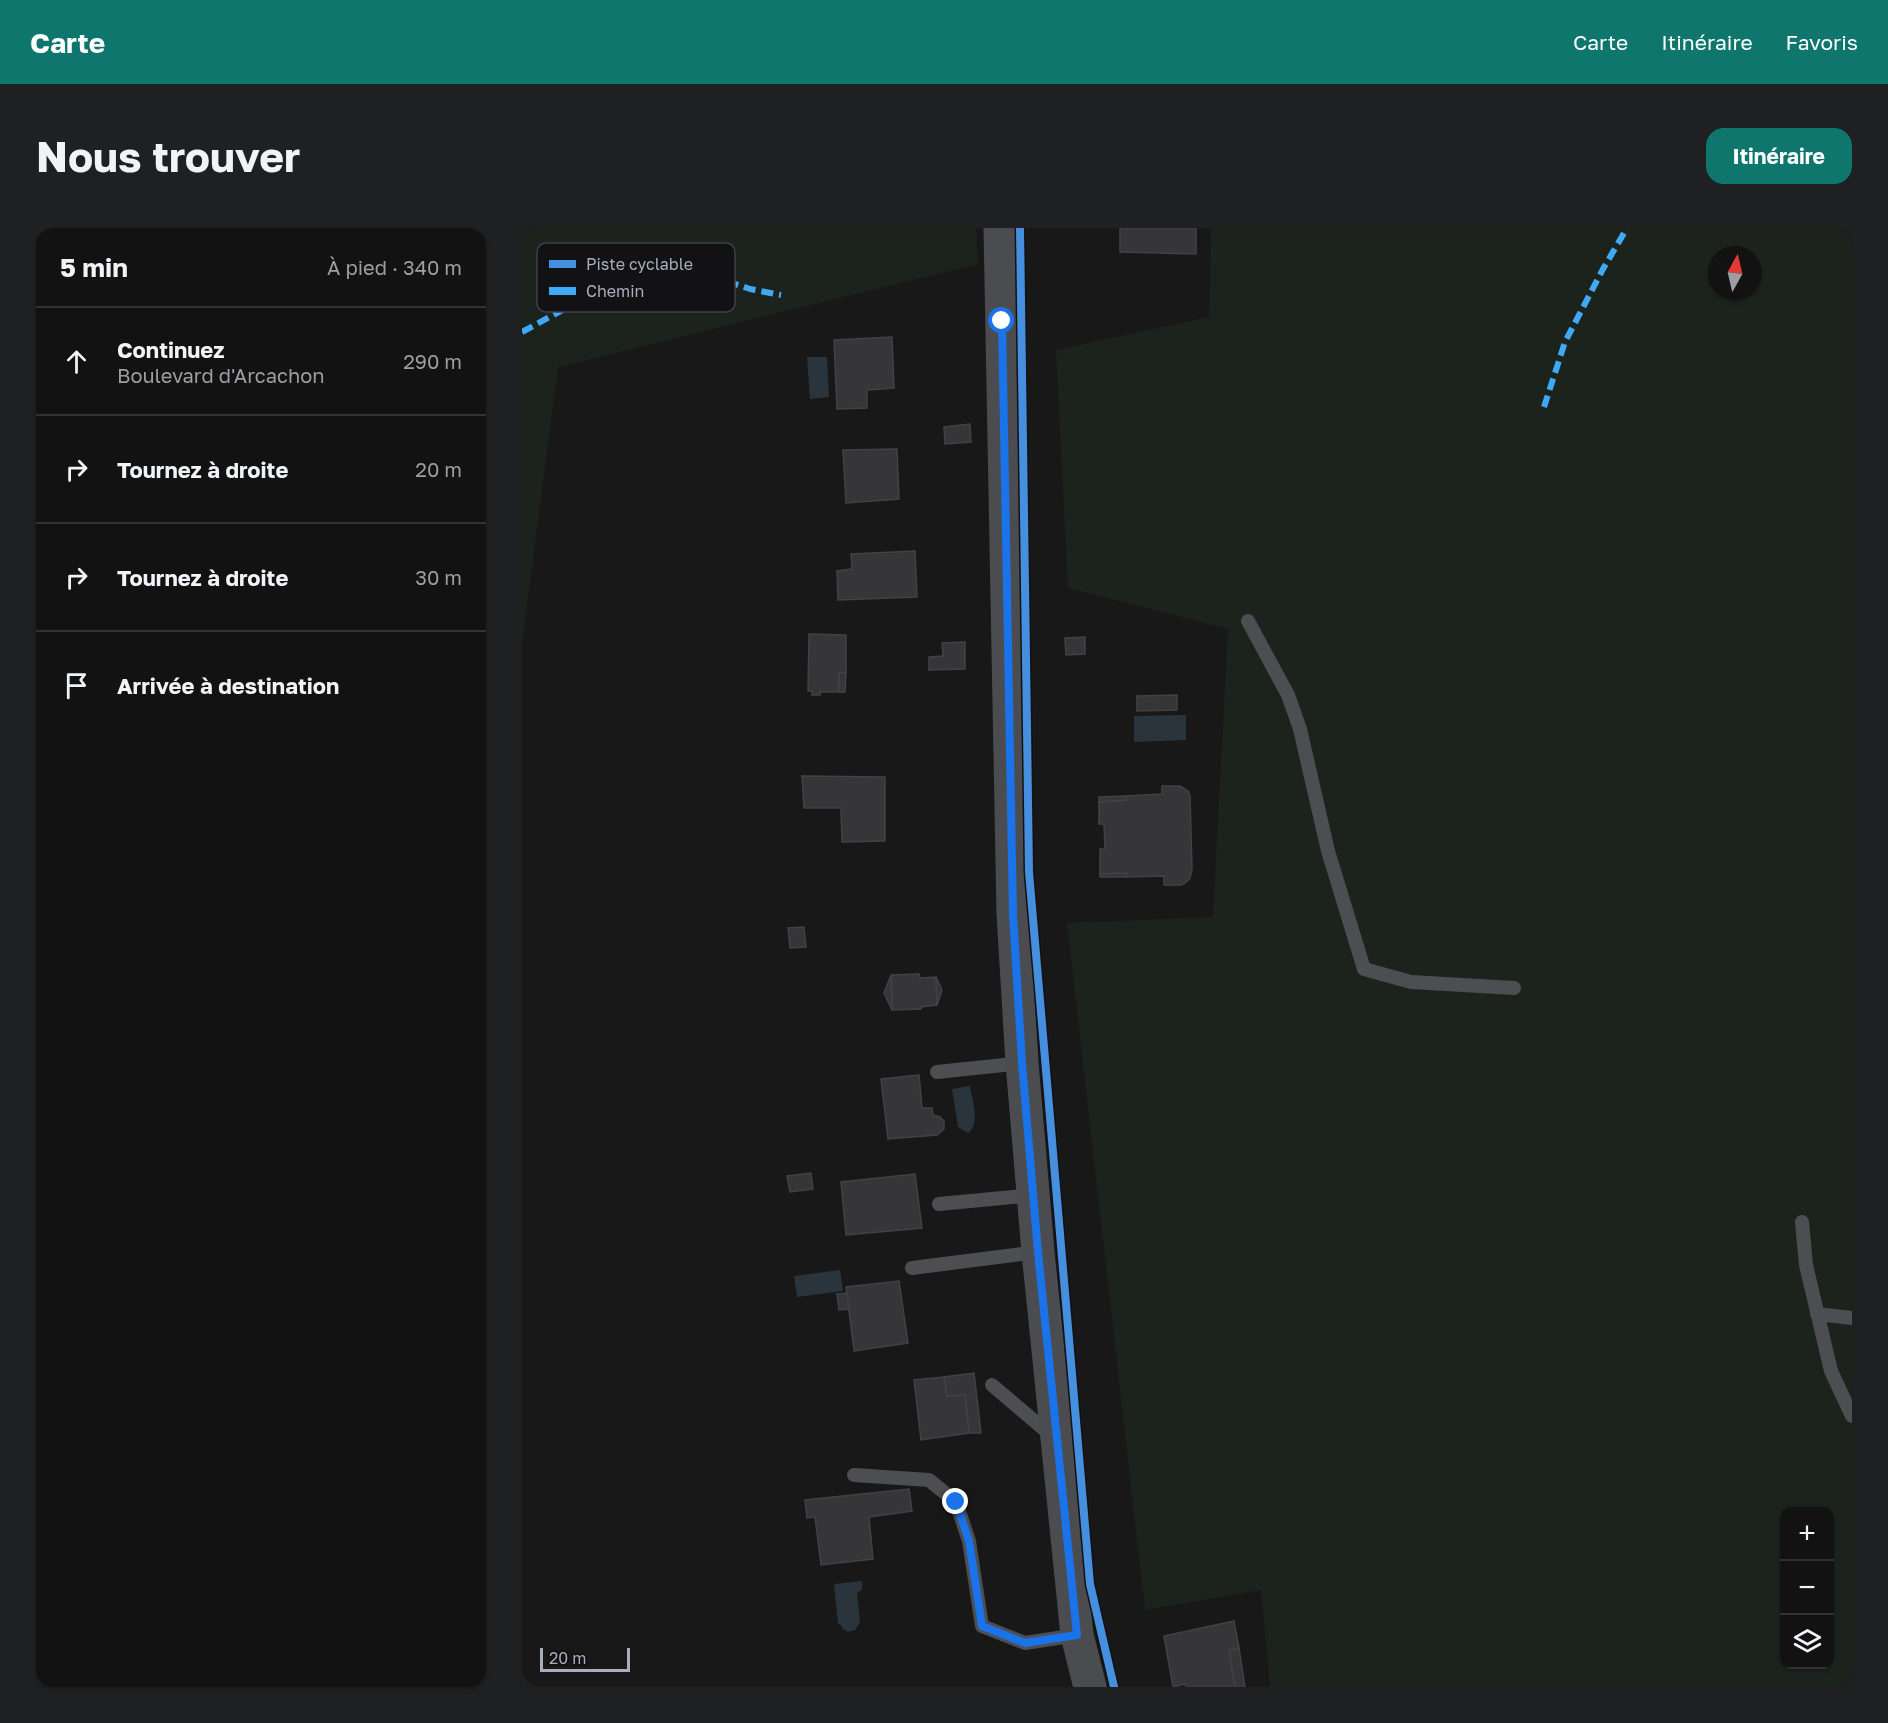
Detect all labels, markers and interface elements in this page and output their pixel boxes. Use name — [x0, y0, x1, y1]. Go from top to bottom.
text: Carte — [30, 26, 105, 59]
text: Carte — [1573, 29, 1628, 55]
text: Itinéraire — [1661, 29, 1753, 55]
text: Favoris — [1786, 29, 1858, 55]
button: Itinéraire — [1706, 128, 1852, 184]
text: Nous trouver — [36, 131, 300, 181]
legend — [537, 243, 735, 312]
north arrow — [1708, 246, 1762, 300]
text: 5 min — [60, 252, 128, 283]
text: Piste cyclable — [586, 254, 693, 274]
text: À pied · 340 m — [327, 255, 462, 279]
text: Chemin — [586, 281, 644, 301]
route start — [988, 307, 1014, 333]
text: Continuez — [117, 336, 224, 363]
icon: ahead — [60, 345, 93, 378]
text: 290 m — [403, 349, 462, 373]
text: Boulevard d'Arcachon — [117, 363, 325, 387]
icon: right — [60, 453, 93, 486]
text: Tournez à droite — [117, 456, 288, 483]
text: 20 m — [415, 457, 462, 481]
icon: right — [60, 561, 93, 594]
text: Tournez à droite — [117, 564, 288, 591]
text: 30 m — [415, 565, 462, 589]
icon: arrive — [60, 669, 93, 702]
text: Arrivée à destination — [117, 672, 339, 699]
route end — [942, 1488, 968, 1514]
map controls — [1780, 1507, 1834, 1669]
button: + — [1780, 1507, 1834, 1561]
button: − — [1780, 1561, 1834, 1615]
button: layers — [1780, 1615, 1834, 1669]
scale bar — [540, 1645, 630, 1672]
text: 20 m — [549, 1648, 586, 1668]

